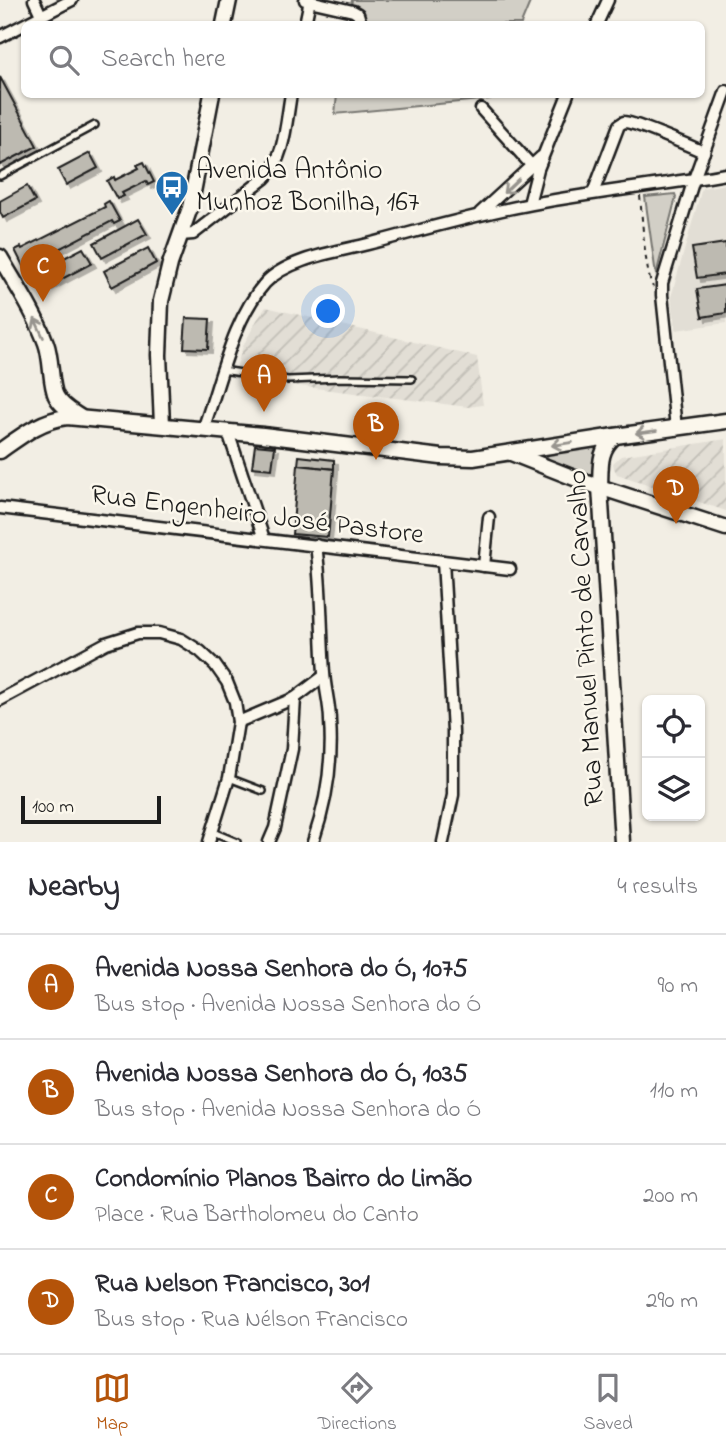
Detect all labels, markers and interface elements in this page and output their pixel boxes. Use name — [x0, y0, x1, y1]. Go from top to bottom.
search box — [21, 21, 705, 98]
icon: search — [45, 41, 83, 79]
text: Search here — [101, 41, 226, 79]
place label: Avenida Antônio Munhoz Bonilha, 167 — [196, 151, 420, 224]
bus stop icon: Avenida Antônio Munhoz Bonilha, 167 — [153, 168, 191, 217]
one-way arrow — [503, 177, 520, 194]
pin: C — [20, 244, 66, 302]
your location — [311, 294, 345, 328]
one-way arrow — [31, 318, 45, 339]
pin: A — [241, 354, 287, 412]
pin: B — [353, 402, 399, 460]
one-way arrow — [635, 425, 658, 438]
one-way arrow — [551, 438, 574, 451]
pin: D — [653, 466, 699, 524]
street label: Rua Manuel Pinto de Carvalho — [558, 469, 616, 807]
street label: Rua Engenheiro José Pastore — [88, 475, 426, 557]
map controls — [642, 695, 705, 821]
button: locate — [642, 695, 705, 758]
button: layers — [642, 758, 705, 821]
scale bar — [21, 793, 161, 825]
text: 100 m — [32, 794, 74, 821]
text: Nearby — [28, 866, 120, 910]
text: 4 results — [617, 871, 698, 904]
text: Avenida Nossa Senhora do Ó, 1075 — [95, 951, 468, 989]
text: A — [44, 970, 58, 1003]
text: 90 m — [658, 970, 698, 1003]
text: Bus stop · Avenida Nossa Senhora do Ó — [95, 989, 481, 1022]
text: Avenida Nossa Senhora do Ó, 1035 — [95, 1056, 468, 1094]
text: B — [43, 1075, 59, 1108]
text: 110 m — [650, 1075, 698, 1108]
text: Bus stop · Avenida Nossa Senhora do Ó — [95, 1094, 481, 1127]
text: Condomínio Planos Bairro do Limão — [95, 1161, 472, 1199]
text: C — [45, 1180, 57, 1213]
text: 200 m — [643, 1180, 698, 1213]
text: Place · Rua Bartholomeu do Canto — [95, 1199, 419, 1232]
text: Rua Nelson Francisco, 301 — [95, 1266, 370, 1304]
text: D — [43, 1285, 59, 1318]
text: 290 m — [646, 1285, 698, 1318]
text: Bus stop · Rua Nélson Francisco — [95, 1304, 408, 1337]
tab: Map — [93, 1369, 131, 1438]
tab: Directions — [318, 1369, 397, 1438]
tab: Saved — [583, 1369, 633, 1438]

